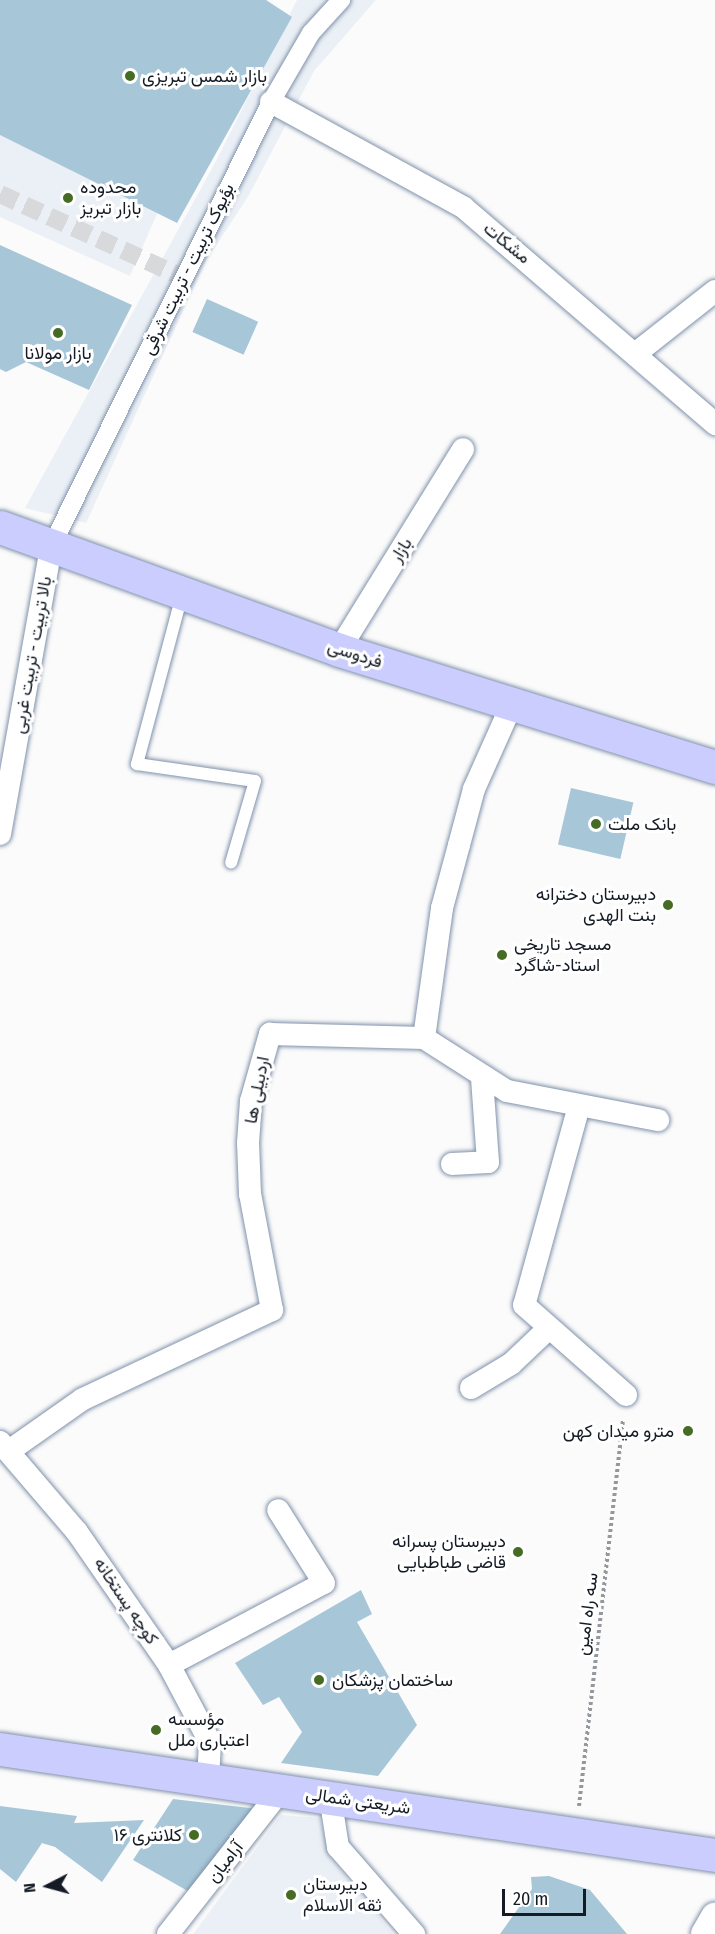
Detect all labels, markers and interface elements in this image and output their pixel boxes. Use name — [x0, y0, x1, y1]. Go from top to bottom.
place label: بازار شمس تبریزی — [142, 65, 267, 87]
marker: بازار شمس تبریزی — [123, 69, 137, 83]
place label: محدوده بازار تبریز — [80, 177, 141, 219]
street label: بؤیوک تربیت - تربیت شرقی — [137, 180, 239, 358]
marker: محدوده بازار تبریز — [61, 191, 75, 205]
street label: مشکات — [479, 217, 535, 269]
marker: بازار مولانا — [51, 326, 65, 340]
place label: بازار مولانا — [24, 342, 92, 364]
street label: بازار — [385, 534, 417, 566]
street label: بالا تربیت - تربیت غربی — [8, 575, 56, 735]
street label: فردوسی — [325, 635, 385, 673]
place label: بانک ملت — [608, 813, 676, 835]
marker: بانک ملت — [589, 817, 603, 831]
place label: دبیرستان دخترانه بنت الهدی — [536, 884, 656, 926]
marker: دبیرستان دخترانه بنت الهدی — [661, 898, 675, 912]
place label: مسجد تاریخی استاد-شاگرد — [514, 934, 611, 976]
marker: مسجد تاریخی استاد-شاگرد — [495, 948, 509, 962]
street label: اردبیلی ها — [240, 1054, 274, 1126]
place label: مترو میدان کهن — [563, 1420, 674, 1442]
marker: مترو میدان کهن — [679, 1422, 697, 1440]
place label: دبیرستان پسرانه قاضی طباطبایی — [392, 1531, 506, 1574]
marker: دبیرستان پسرانه قاضی طباطبایی — [511, 1545, 525, 1559]
street label: کوچه پستخانه — [89, 1553, 163, 1649]
street label: سه راه امین — [571, 1571, 603, 1657]
place label: ساختمان پزشکان — [332, 1669, 453, 1691]
marker: ساختمان پزشکان — [310, 1671, 328, 1689]
place label: مؤسسه اعتباری ملل — [168, 1709, 249, 1752]
marker: مؤسسه اعتباری ملل — [149, 1723, 163, 1737]
street label: شریعتی شمالی — [304, 1783, 412, 1819]
place label: کلانتری ۱۶ — [114, 1824, 182, 1846]
marker: کلانتری ۱۶ — [187, 1828, 201, 1842]
street label: آرامیان — [202, 1837, 248, 1887]
north arrow — [18, 1856, 78, 1916]
place label: دبیرستان ثقه الاسلام — [303, 1874, 382, 1916]
scale bar — [505, 1877, 589, 1915]
text: N — [20, 1882, 40, 1894]
marker: دبیرستان ثقه الاسلام — [284, 1888, 298, 1902]
text: 20 m — [513, 1888, 548, 1910]

